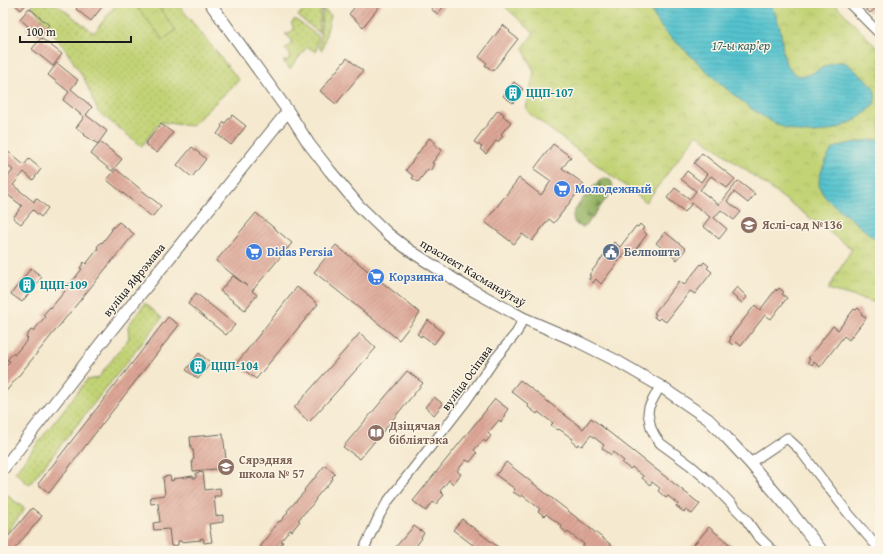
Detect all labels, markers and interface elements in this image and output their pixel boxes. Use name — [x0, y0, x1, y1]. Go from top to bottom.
scale bar — [20, 18, 131, 44]
text: 100 m — [26, 23, 56, 40]
water label: 17-ы кар’ер — [712, 36, 770, 55]
building icon: ЦЦП-107 — [503, 83, 523, 103]
place label: ЦЦП-107 — [526, 84, 574, 101]
supermarket icon: Молодежный — [552, 179, 572, 199]
place label: Молодежный — [575, 180, 652, 197]
school or university icon: Яслі-сад №136 — [739, 215, 759, 235]
place label: Яслі-сад №136 — [761, 216, 842, 233]
street label: праспект Касманаўтаў — [417, 234, 529, 311]
street label: вуліца Яфрэмава — [99, 239, 169, 320]
supermarket icon: Didas Persia — [244, 242, 264, 262]
public building icon: Белпошта — [601, 242, 621, 262]
place label: Didas Persia — [267, 243, 334, 260]
place label: Белпошта — [624, 243, 681, 260]
supermarket icon: Корзинка — [366, 267, 386, 287]
place label: Корзинка — [389, 268, 445, 285]
building icon: ЦЦП-109 — [17, 275, 37, 295]
place label: ЦЦП-109 — [40, 276, 88, 293]
street label: вуліца Осіпава — [437, 341, 496, 414]
building icon: ЦЦП-104 — [188, 356, 208, 376]
place label: ЦЦП-104 — [211, 357, 259, 374]
place label: Дзіцячая бібліятэка — [388, 417, 449, 448]
library icon: Дзіцячая бібліятэка — [366, 423, 386, 443]
place label: Сярэдняя школа № 57 — [239, 451, 305, 482]
school or university icon: Сярэдняя школа № 57 — [216, 457, 236, 477]

